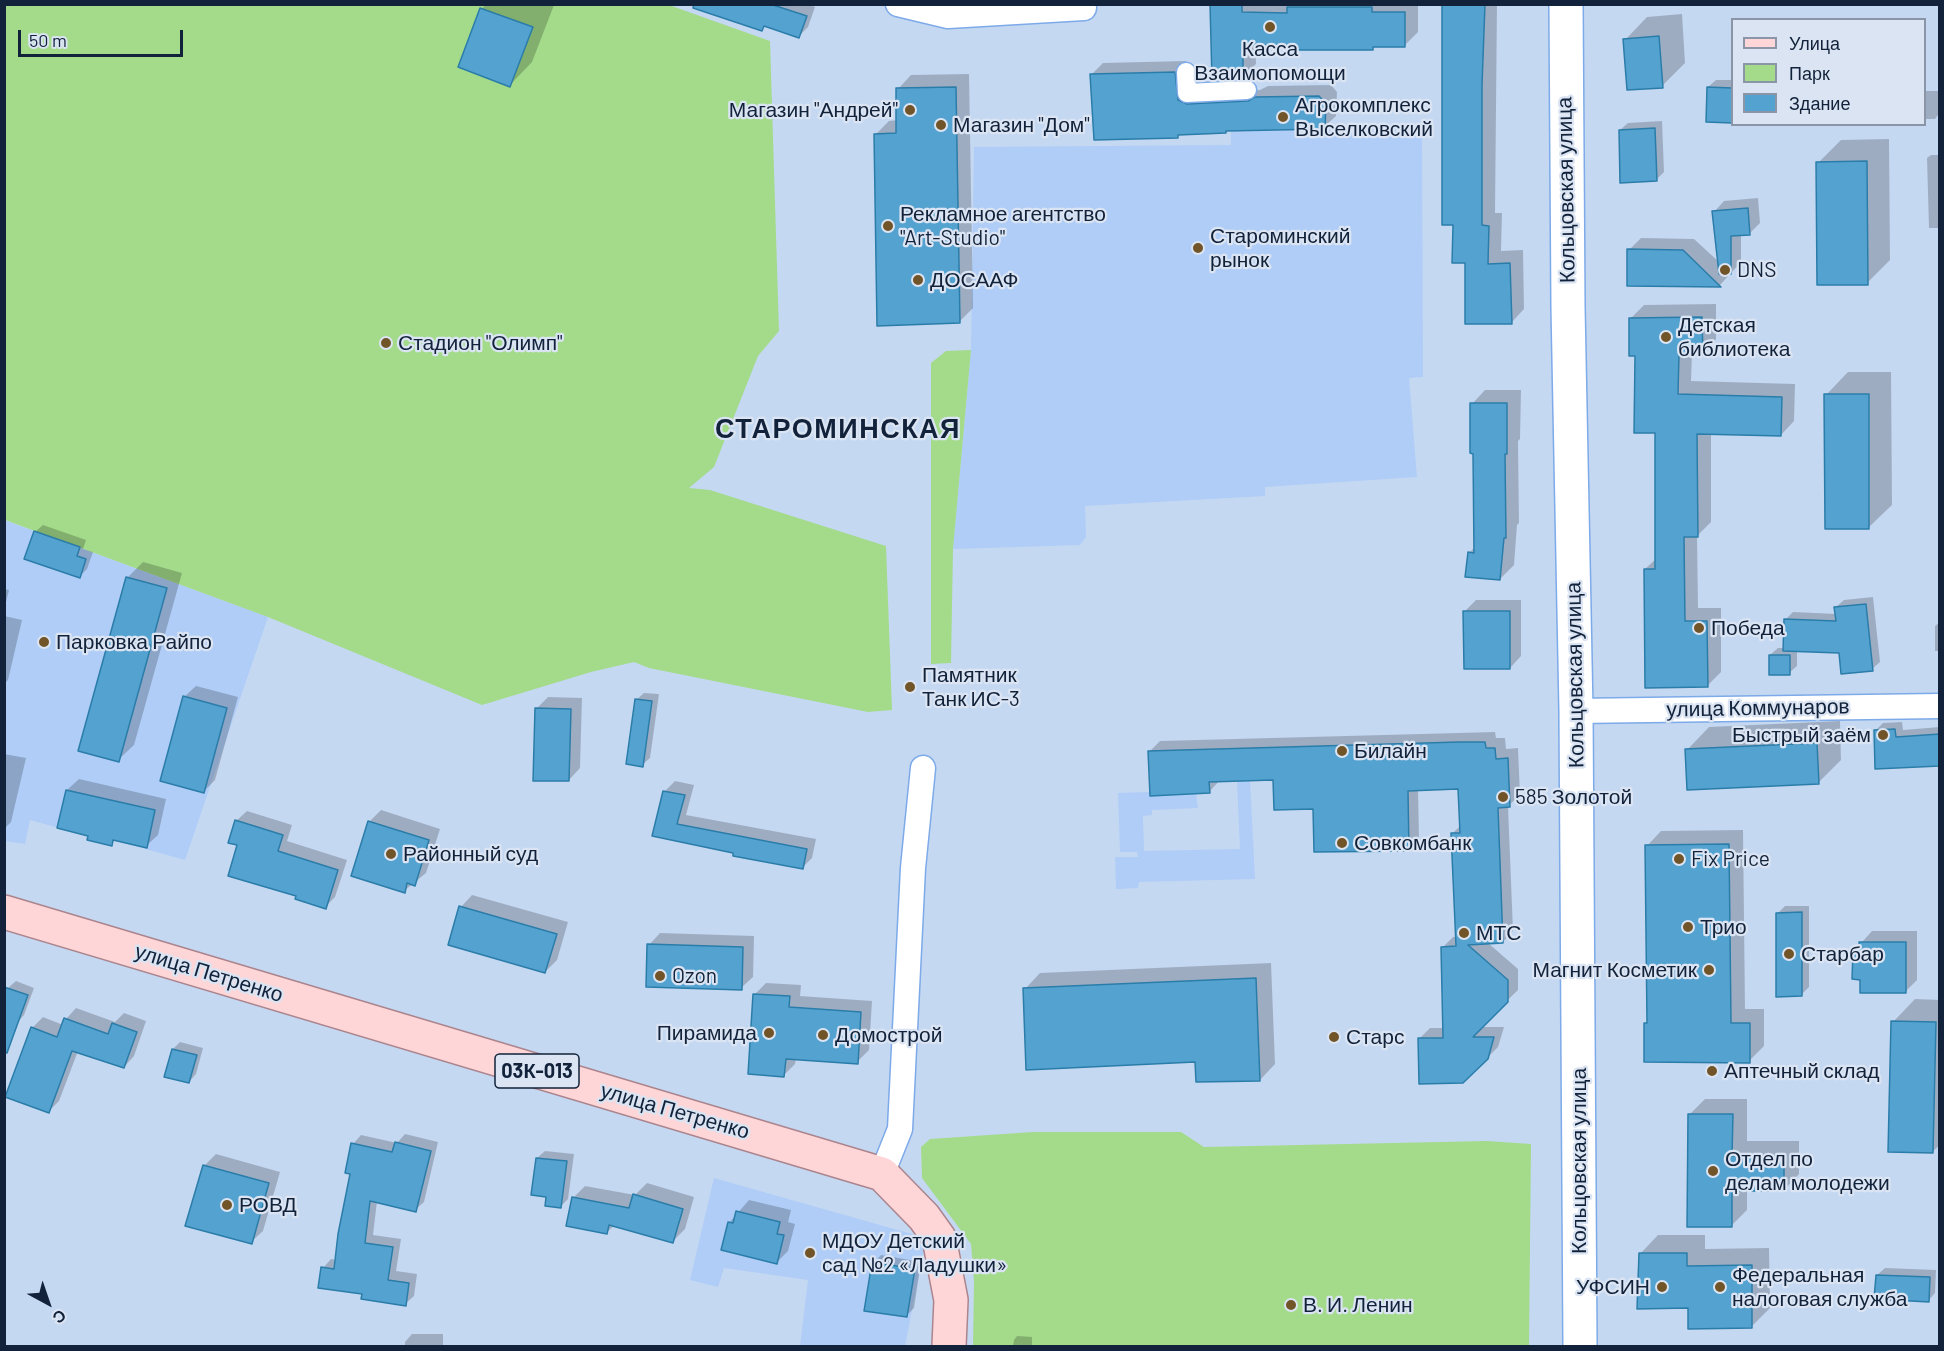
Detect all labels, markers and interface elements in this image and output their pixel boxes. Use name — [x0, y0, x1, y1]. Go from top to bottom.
scale bar — [21, 18, 186, 56]
legend — [1731, 18, 1926, 126]
marker: Касса Взаимопомощи — [1263, 20, 1277, 34]
text: 50 m — [29, 29, 67, 51]
text: Улица — [1789, 32, 1840, 54]
place label: Касса Взаимопомощи — [1194, 36, 1346, 86]
text: Парк — [1789, 62, 1830, 84]
place label: Агрокомплекс Выселковский — [1295, 92, 1433, 142]
text: Здание — [1789, 92, 1850, 114]
place label: Магазин "Андрей" — [729, 97, 898, 123]
street label: Кольцовская улица — [1552, 97, 1580, 283]
marker: Магазин "Андрей" — [903, 103, 917, 117]
marker: Агрокомплекс Выселковский — [1276, 110, 1290, 124]
place label: Магазин "Дом" — [953, 112, 1090, 138]
marker: Магазин "Дом" — [934, 118, 948, 132]
place label: Рекламное агентство "Art-Studio" — [900, 201, 1106, 251]
marker: Рекламное агентство "Art-Studio" — [881, 219, 895, 233]
place label: Староминский рынок — [1210, 223, 1350, 273]
marker: Староминский рынок — [1191, 241, 1205, 255]
place label: DNS — [1737, 257, 1776, 283]
marker: DNS — [1718, 263, 1732, 277]
place label: ДОСААФ — [930, 267, 1019, 293]
marker: ДОСААФ — [911, 273, 925, 287]
place label: Детская библиотека — [1678, 312, 1790, 362]
place label: Стадион "Олимп" — [398, 330, 563, 356]
marker: Детская библиотека — [1659, 330, 1673, 344]
marker: Стадион "Олимп" — [379, 336, 393, 350]
district label: СТАРОМИНСКАЯ — [715, 413, 961, 445]
street label: Кольцовская улица — [1561, 582, 1589, 768]
place label: Победа — [1711, 615, 1785, 641]
marker: Победа — [1692, 621, 1706, 635]
place label: Парковка Райпо — [56, 629, 212, 655]
marker: Парковка Райпо — [37, 635, 51, 649]
place label: Памятник Танк ИС-3 — [922, 662, 1020, 712]
marker: Памятник Танк ИС-3 — [903, 680, 917, 694]
street label: улица Коммунаров — [1666, 694, 1850, 722]
place label: Быстрый заём — [1732, 722, 1871, 748]
marker: Быстрый заём — [1876, 728, 1890, 742]
place label: Билайн — [1354, 738, 1427, 764]
marker: Билайн — [1335, 744, 1349, 758]
place label: 585 Золотой — [1515, 784, 1632, 810]
marker: 585 Золотой — [1496, 790, 1510, 804]
place label: Совкомбанк — [1354, 830, 1471, 856]
marker: Совкомбанк — [1335, 836, 1349, 850]
place label: Районный суд — [403, 841, 538, 867]
place label: Fix Price — [1691, 846, 1770, 872]
marker: Районный суд — [384, 847, 398, 861]
marker: Fix Price — [1672, 852, 1686, 866]
place label: Трио — [1700, 914, 1747, 940]
place label: МТС — [1476, 920, 1521, 946]
marker: Трио — [1681, 920, 1695, 934]
marker: МТС — [1457, 926, 1471, 940]
street label: улица Петренко — [132, 938, 286, 1008]
place label: Старбар — [1801, 941, 1884, 967]
marker: Старбар — [1782, 947, 1796, 961]
place label: Магнит Косметик — [1532, 957, 1697, 983]
place label: Ozon — [672, 963, 717, 989]
marker: Магнит Косметик — [1702, 963, 1716, 977]
marker: Ozon — [653, 969, 667, 983]
place label: Пирамида — [657, 1020, 757, 1046]
place label: Домострой — [835, 1022, 942, 1048]
place label: Старс — [1346, 1024, 1404, 1050]
marker: Пирамида — [762, 1026, 776, 1040]
marker: Домострой — [816, 1028, 830, 1042]
marker: Старс — [1327, 1030, 1341, 1044]
road number: 03К-013 — [495, 1054, 579, 1088]
place label: Аптечный склад — [1724, 1058, 1879, 1084]
marker: Аптечный склад — [1705, 1064, 1719, 1078]
street label: Кольцовская улица — [1566, 1068, 1592, 1254]
street label: улица Петренко — [598, 1078, 752, 1144]
place label: Отдел по делам молодежи — [1725, 1146, 1890, 1196]
marker: Отдел по делам молодежи — [1706, 1164, 1720, 1178]
place label: РОВД — [239, 1192, 297, 1218]
marker: РОВД — [220, 1198, 234, 1212]
place label: МДОУ Детский сад №2 «Ладушки» — [822, 1228, 1007, 1278]
marker: МДОУ Детский сад №2 «Ладушки» — [803, 1246, 817, 1260]
place label: Федеральная налоговая служба — [1732, 1262, 1907, 1312]
north arrow — [18, 1273, 78, 1333]
place label: УФСИН — [1576, 1274, 1650, 1300]
marker: УФСИН — [1655, 1280, 1669, 1294]
marker: Федеральная налоговая служба — [1713, 1280, 1727, 1294]
place label: В. И. Ленин — [1303, 1292, 1413, 1318]
marker: В. И. Ленин — [1284, 1298, 1298, 1312]
text: С — [49, 1306, 70, 1328]

